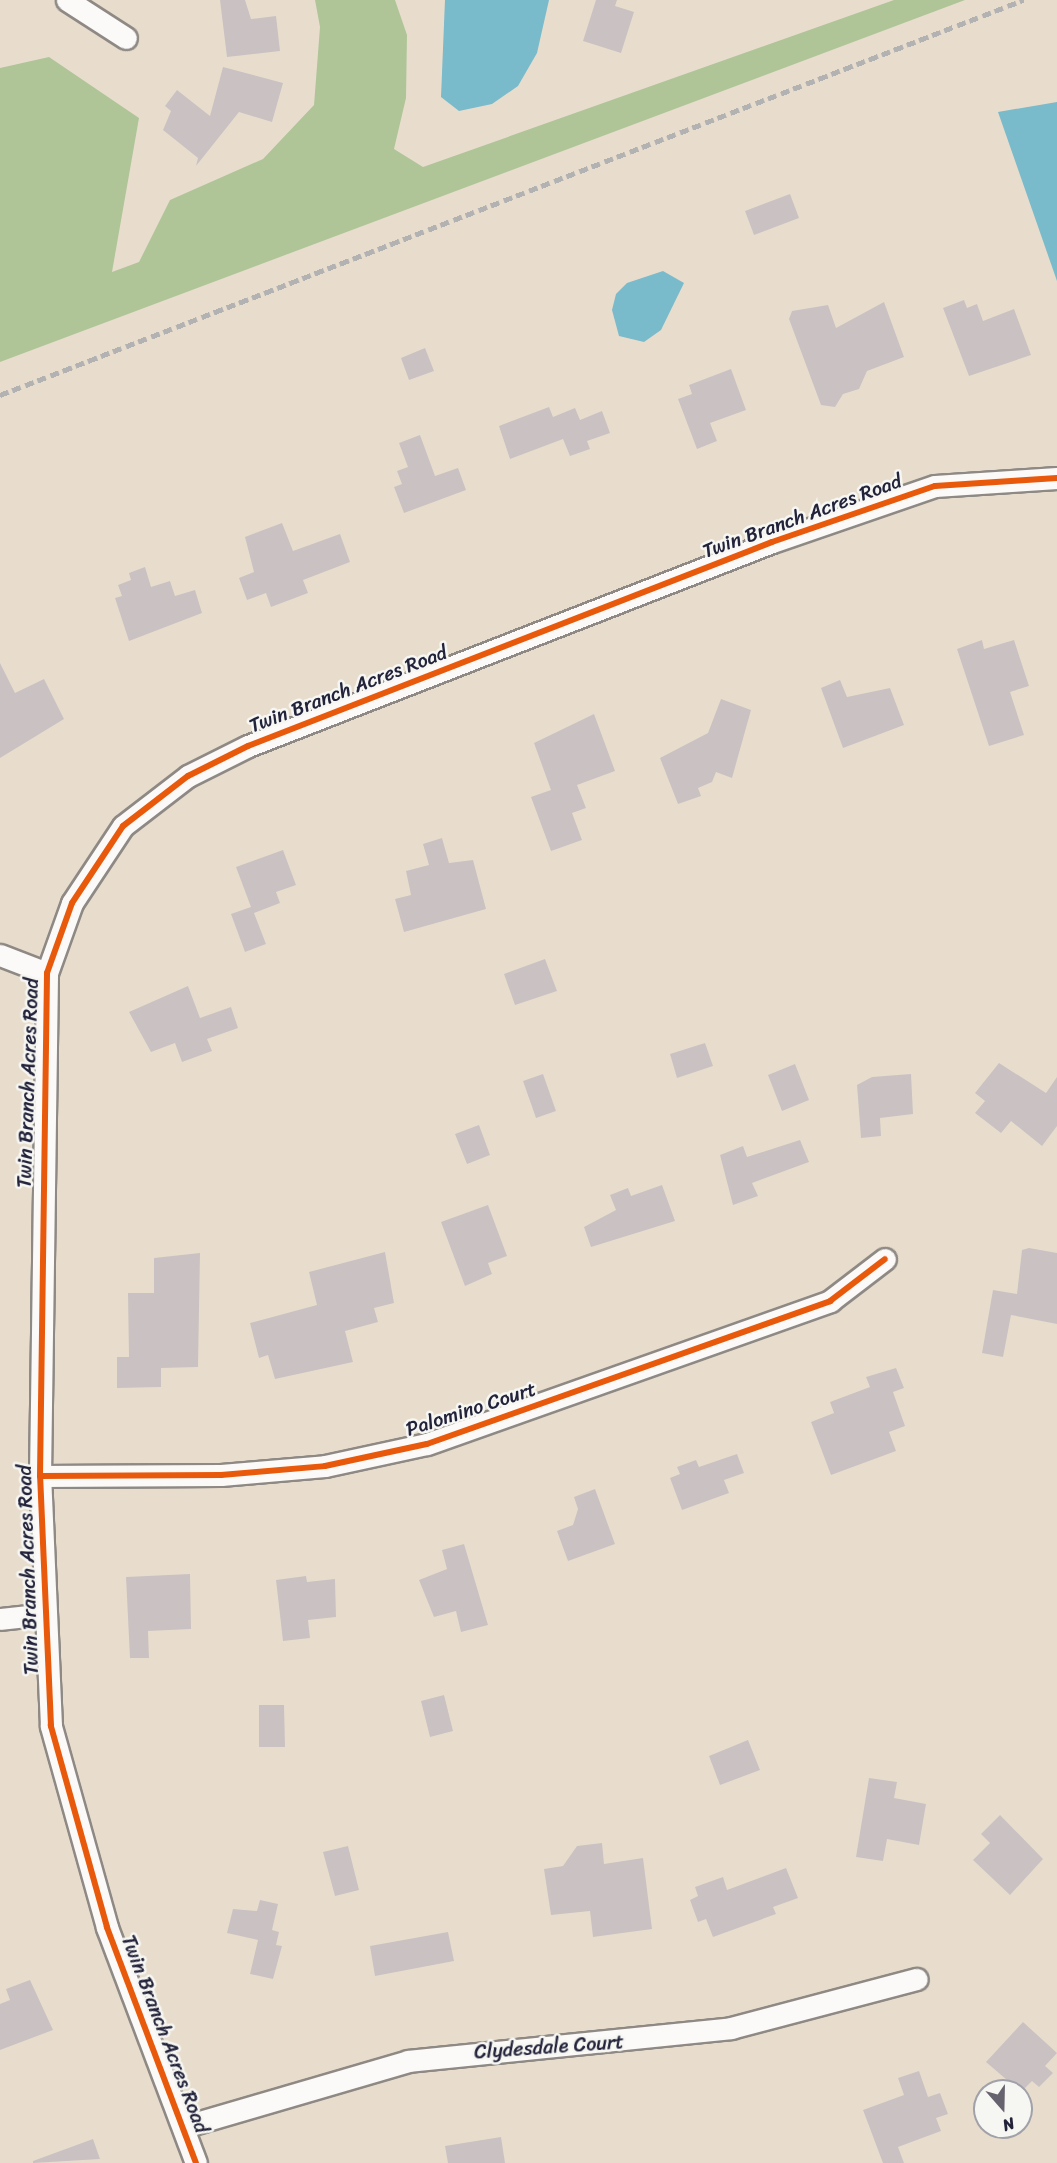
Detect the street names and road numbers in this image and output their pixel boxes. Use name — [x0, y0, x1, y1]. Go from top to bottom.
street label: Twin Branch Acres Road — [699, 469, 905, 563]
street label: Twin Branch Acres Road — [246, 640, 450, 738]
street label: Twin Branch Acres Road — [12, 978, 44, 1188]
street label: Palomino Court — [403, 1377, 539, 1441]
street label: Twin Branch Acres Road — [12, 1465, 44, 1675]
street label: Twin Branch Acres Road — [116, 1932, 214, 2136]
street label: Clydesdale Court — [473, 2030, 625, 2064]

